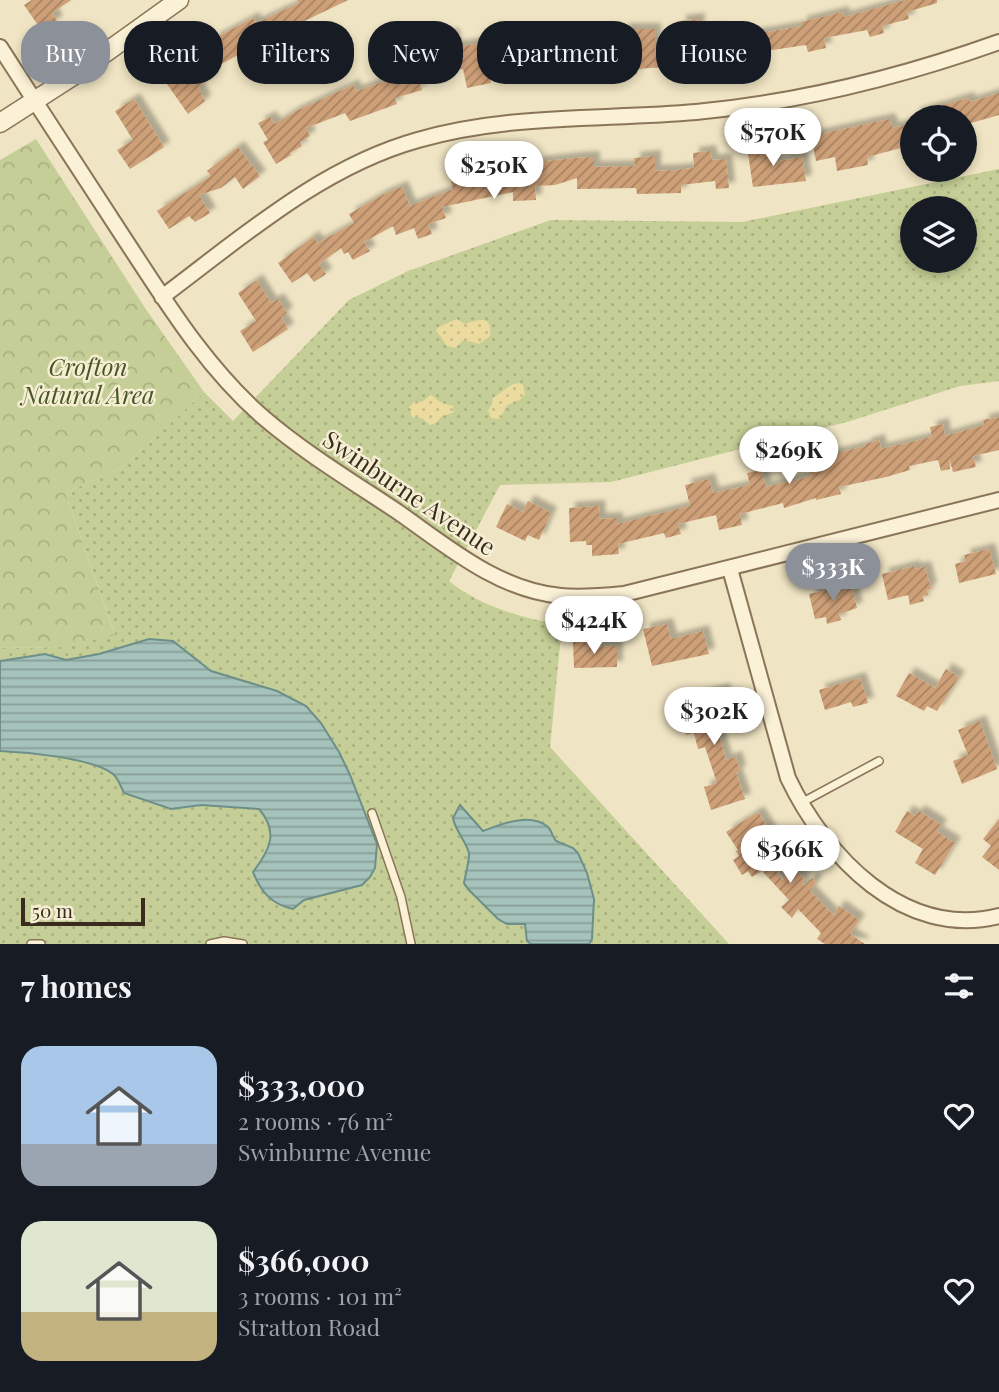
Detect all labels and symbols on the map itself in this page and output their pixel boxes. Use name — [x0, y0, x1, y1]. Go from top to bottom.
pin: $570K — [724, 108, 822, 168]
pin: $250K — [445, 142, 543, 201]
park label: Crofton Natural Area — [19, 350, 155, 410]
street label: Swinburne Avenue — [317, 422, 503, 562]
pin: $269K — [740, 426, 838, 486]
pin: $333K — [784, 544, 882, 603]
pin: $424K — [545, 596, 643, 656]
pin: $302K — [665, 688, 763, 747]
pin: $366K — [741, 826, 839, 885]
scale bar — [21, 895, 145, 927]

